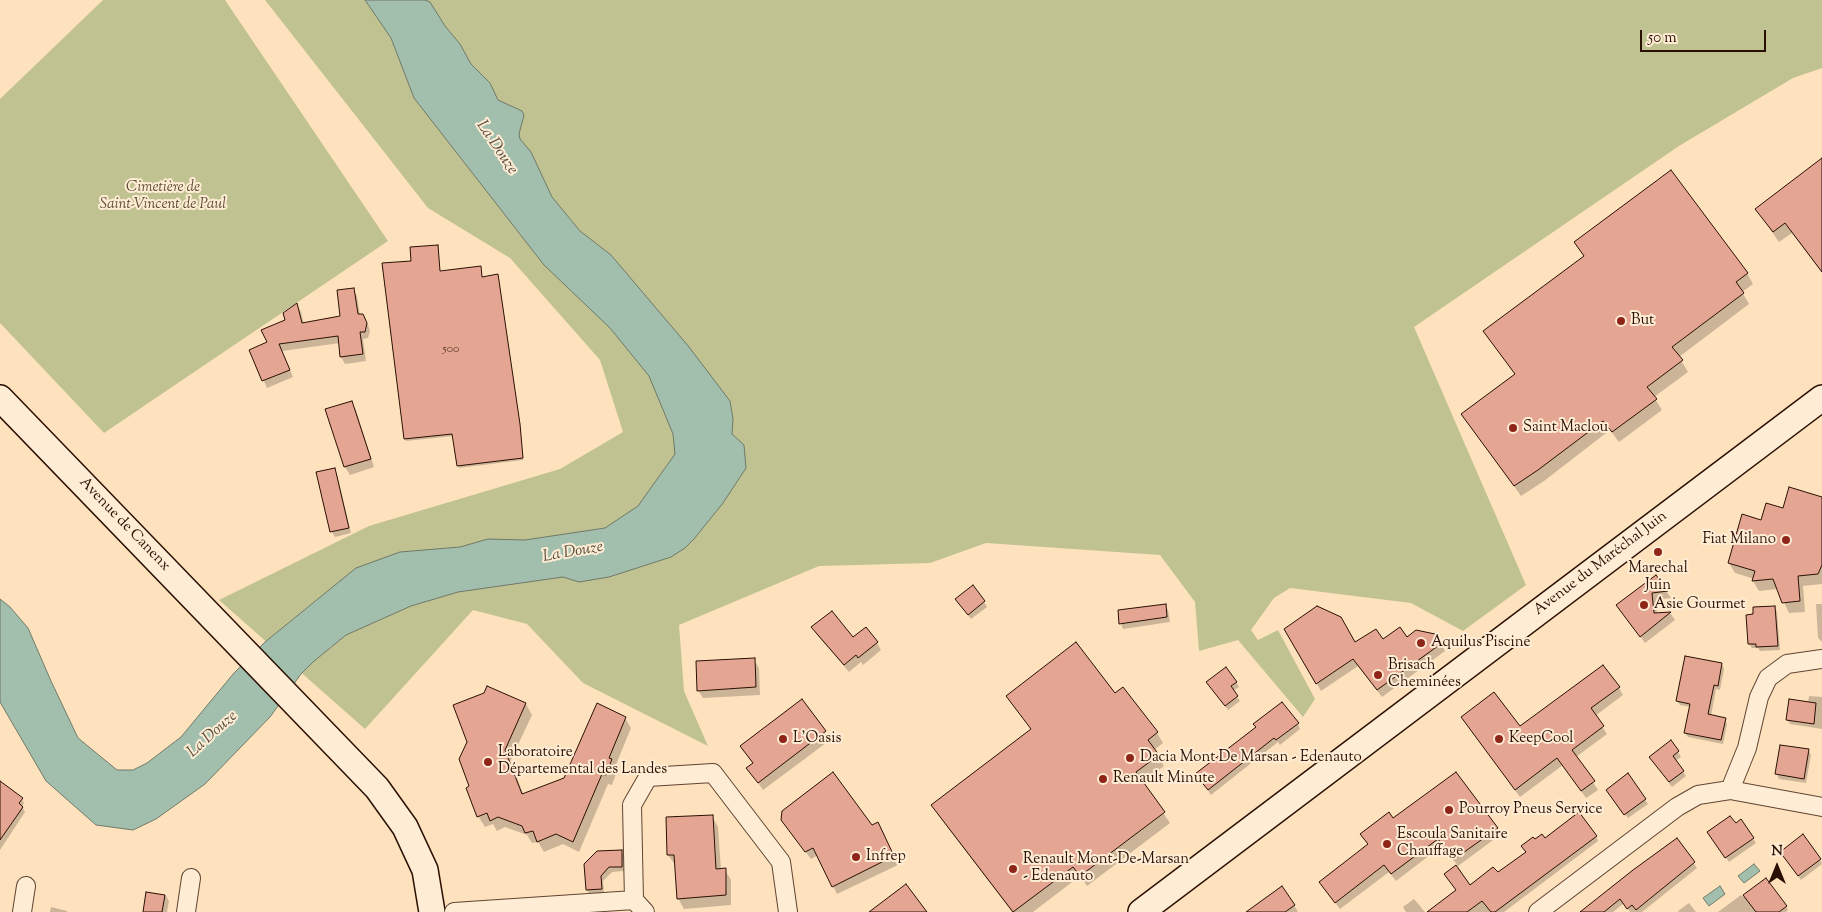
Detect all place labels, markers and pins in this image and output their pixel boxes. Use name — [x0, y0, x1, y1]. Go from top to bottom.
place label: But — [1631, 312, 1654, 330]
marker: But — [1615, 315, 1627, 327]
place label: Saint Maclou — [1523, 419, 1608, 437]
marker: Saint Maclou — [1507, 422, 1519, 434]
place label: Fiat Milano — [1703, 531, 1776, 549]
marker: Fiat Milano — [1780, 534, 1792, 546]
marker: Marechal Juin — [1652, 546, 1664, 558]
place label: Marechal Juin — [1628, 560, 1688, 595]
place label: Asie Gourmet — [1654, 596, 1745, 614]
marker: Asie Gourmet — [1638, 599, 1650, 611]
place label: Aquilus Piscine — [1431, 634, 1530, 652]
marker: Aquilus Piscine — [1415, 637, 1427, 649]
place label: Brisach Cheminées — [1388, 657, 1461, 692]
marker: Brisach Cheminées — [1372, 669, 1384, 681]
place label: L'Oasis — [793, 730, 841, 748]
place label: KeepCool — [1509, 730, 1574, 748]
marker: L'Oasis — [777, 733, 789, 745]
marker: KeepCool — [1493, 733, 1505, 745]
place label: Laboratoire Départemental des Landes — [498, 744, 667, 779]
place label: Dacia Mont De Marsan - Edenauto — [1140, 749, 1362, 767]
marker: Dacia Mont De Marsan - Edenauto — [1124, 752, 1136, 764]
marker: Laboratoire Départemental des Landes — [482, 756, 494, 768]
place label: Renault Minute — [1113, 770, 1214, 788]
marker: Renault Minute — [1097, 773, 1109, 785]
place label: Pourroy Pneus Service — [1459, 801, 1602, 819]
marker: Pourroy Pneus Service — [1443, 804, 1455, 816]
place label: Escoula Sanitaire Chauffage — [1397, 826, 1508, 861]
marker: Escoula Sanitaire Chauffage — [1381, 838, 1393, 850]
place label: Infrep — [866, 848, 906, 866]
marker: Infrep — [850, 851, 862, 863]
place label: Renault Mont-De-Marsan - Edenauto — [1023, 851, 1189, 886]
marker: Renault Mont-De-Marsan - Edenauto — [1007, 863, 1019, 875]

